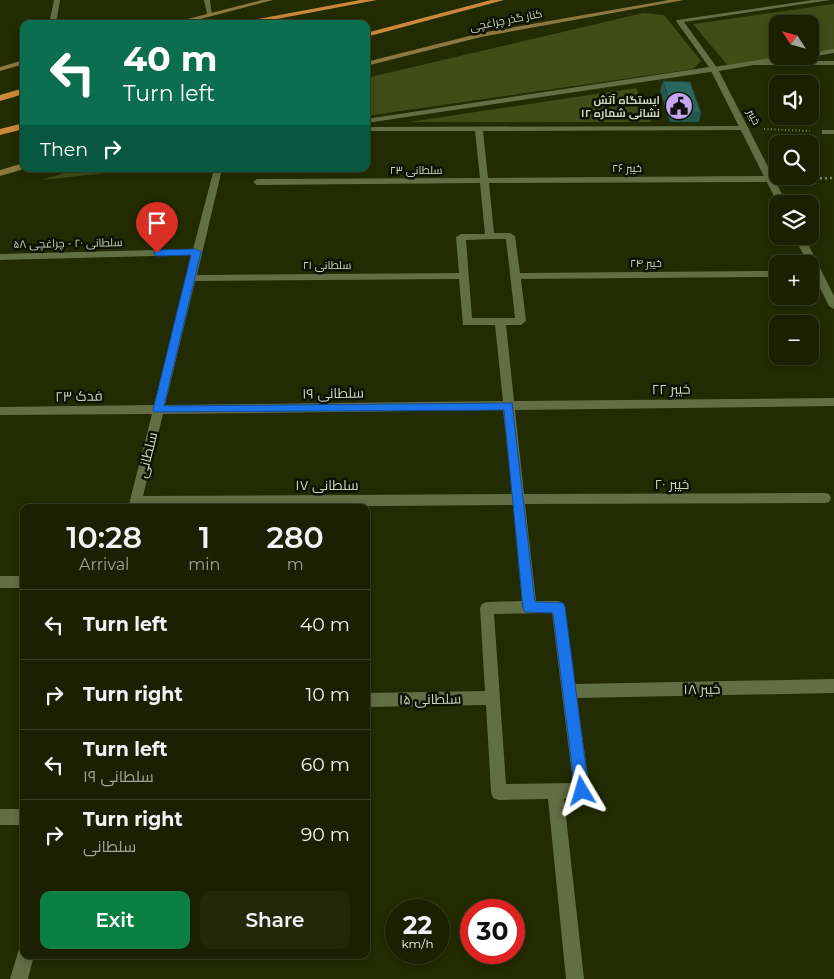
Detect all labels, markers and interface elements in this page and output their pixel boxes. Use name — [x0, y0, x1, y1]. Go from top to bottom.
street label: کنار گذر چراغچی — [469, 6, 544, 34]
north arrow — [769, 15, 819, 65]
map controls — [769, 15, 819, 365]
text: 40 m — [123, 37, 218, 80]
icon: left — [40, 40, 105, 105]
button: sound — [769, 75, 819, 125]
text: Turn left — [123, 80, 215, 107]
public building icon: ایستگاه آتش نشانی شماره ۱۲ — [664, 91, 694, 121]
place label: ایستگاه آتش نشانی شماره ۱۲ — [581, 93, 660, 120]
street label: خیبر — [744, 106, 764, 127]
icon: right — [98, 135, 126, 163]
button: search — [769, 135, 819, 185]
text: Then — [40, 138, 88, 161]
street label: خیبر ۲۶ — [612, 161, 642, 175]
street label: سلطانی ۲۳ — [390, 163, 442, 177]
button: layers — [769, 195, 819, 245]
pin — [136, 202, 178, 253]
icon: arrive — [143, 209, 171, 237]
street label: سلطانی ۲۰ - چراغچی ۵۸ — [13, 235, 123, 251]
button: + — [769, 255, 819, 305]
street label: خیبر ۲۴ — [630, 256, 662, 270]
street label: سلطانی ۲۱ — [303, 258, 351, 272]
button: − — [769, 315, 819, 365]
street label: خیبر ۲۲ — [652, 380, 690, 398]
street label: سلطانی ۱۹ — [302, 383, 364, 403]
street label: فدک ۲۳ — [55, 387, 103, 405]
street label: سلطانی — [133, 430, 161, 480]
street label: خیبر ۲۰ — [655, 475, 689, 493]
street label: سلطانی ۱۷ — [295, 476, 359, 494]
text: 10:28 — [66, 519, 142, 556]
text: 1 — [199, 519, 210, 556]
text: 280 — [267, 519, 324, 556]
text: Arrival — [79, 555, 129, 574]
text: min — [188, 555, 220, 574]
text: m — [287, 555, 304, 574]
icon: left — [40, 611, 68, 639]
text: Turn left — [83, 613, 168, 636]
text: 40 m — [300, 613, 350, 636]
street label: خیبر ۱۸ — [683, 680, 721, 698]
icon: right — [40, 681, 68, 709]
text: Turn right — [83, 683, 183, 706]
text: 10 m — [305, 683, 350, 706]
street label: سلطانی ۱۵ — [399, 689, 461, 709]
text: Turn left — [83, 738, 168, 761]
icon: left — [40, 751, 68, 779]
text: 60 m — [301, 753, 350, 776]
position arrow — [555, 764, 607, 816]
text: سلطانی ۱۹ — [83, 767, 154, 786]
text: Turn right — [83, 808, 183, 831]
icon: right — [40, 821, 68, 849]
text: 90 m — [301, 823, 350, 846]
text: سلطانی — [83, 837, 136, 856]
button: Exit — [40, 891, 190, 949]
button: Share — [200, 891, 350, 949]
speed limit sign: 30 — [460, 899, 525, 964]
text: 22 — [403, 910, 432, 940]
text: km/h — [401, 936, 434, 951]

